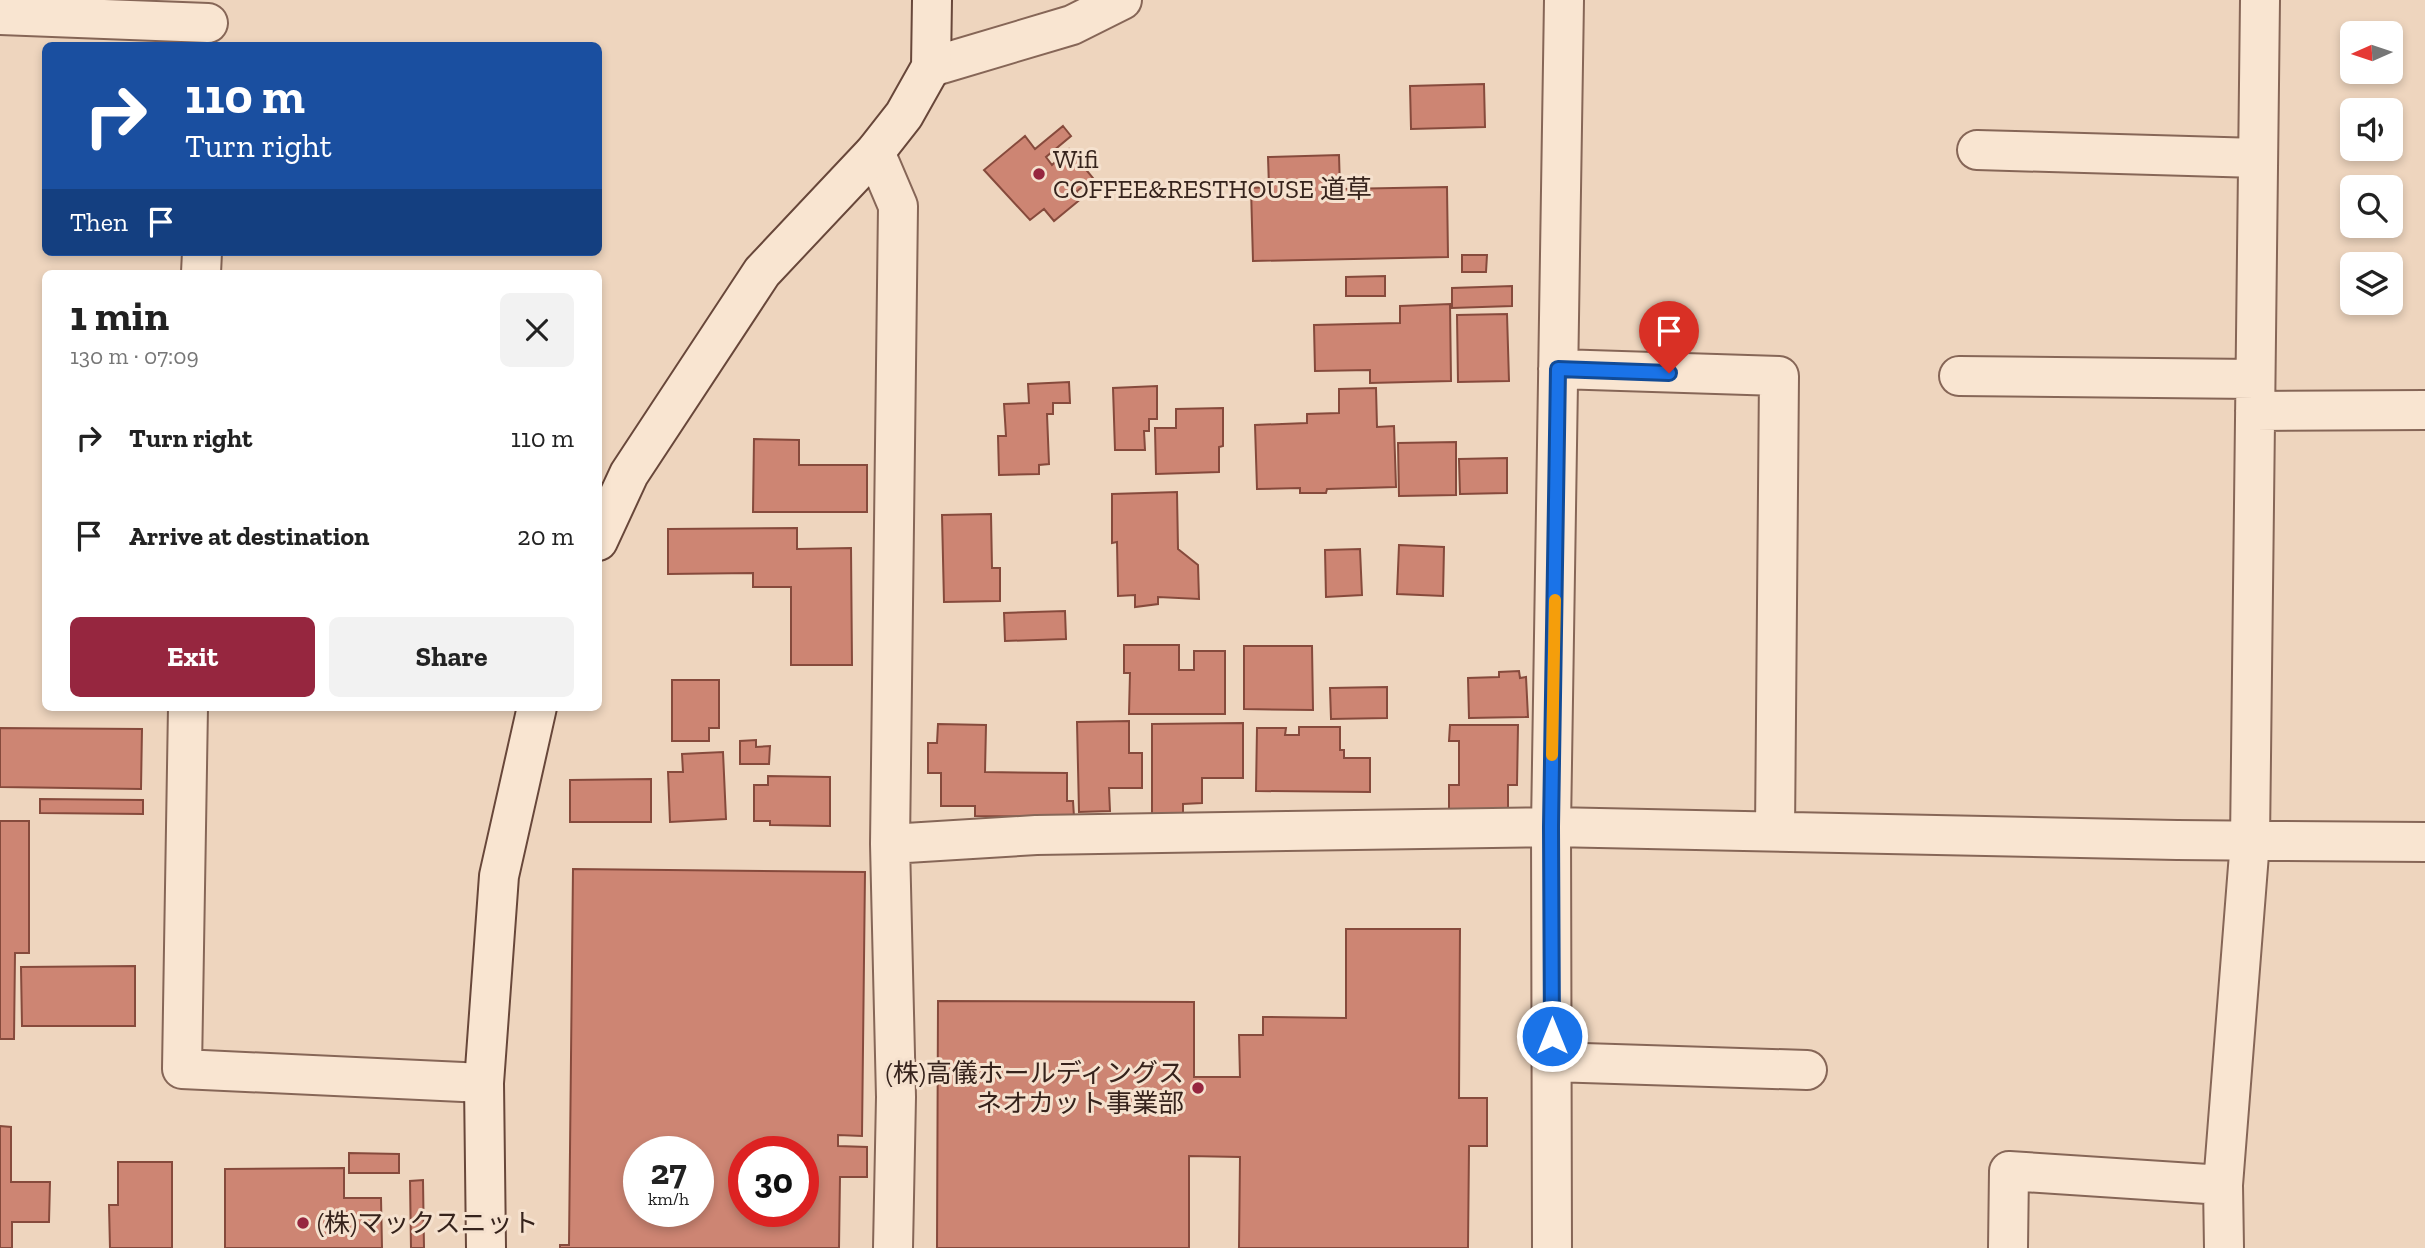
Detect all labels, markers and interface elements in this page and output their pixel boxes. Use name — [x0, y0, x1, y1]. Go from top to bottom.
north arrow — [2340, 21, 2403, 84]
map controls — [2340, 21, 2403, 315]
text: 110 m — [185, 67, 305, 126]
icon: right — [70, 70, 161, 161]
button: sound — [2340, 98, 2403, 161]
text: Turn right — [185, 127, 332, 165]
place label: Wifi COFFEE&RESTHOUSE 道草 — [1053, 143, 1372, 205]
marker: Wifi COFFEE&RESTHOUSE 道草 — [1031, 166, 1047, 182]
button: search — [2340, 175, 2403, 238]
icon: arrive — [142, 203, 180, 241]
text: Then — [70, 206, 128, 238]
button: layers — [2340, 252, 2403, 315]
text: 1 min — [70, 290, 169, 341]
button: close — [500, 293, 574, 367]
pin — [1639, 301, 1699, 373]
icon: arrive — [1650, 312, 1688, 350]
text: 130 m · 07:09 — [70, 342, 199, 370]
icon: right — [70, 419, 108, 457]
text: Turn right — [129, 422, 252, 454]
text: 110 m — [511, 422, 574, 454]
icon: arrive — [70, 517, 108, 555]
text: Arrive at destination — [129, 520, 369, 552]
text: 20 m — [517, 520, 574, 552]
button: Exit — [70, 617, 315, 697]
button: Share — [329, 617, 574, 697]
position arrow — [1515, 999, 1589, 1073]
place label: (株)高儀ホールディングス ネオカット事業部 — [886, 1057, 1184, 1119]
marker: (株)高儀ホールディングス ネオカット事業部 — [1190, 1080, 1206, 1096]
speed limit sign: 30 — [728, 1136, 819, 1227]
text: 27 — [650, 1151, 687, 1193]
text: km/h — [648, 1188, 689, 1210]
place label: (株)マックスニット — [317, 1207, 539, 1239]
marker: (株)マックスニット — [295, 1215, 311, 1231]

